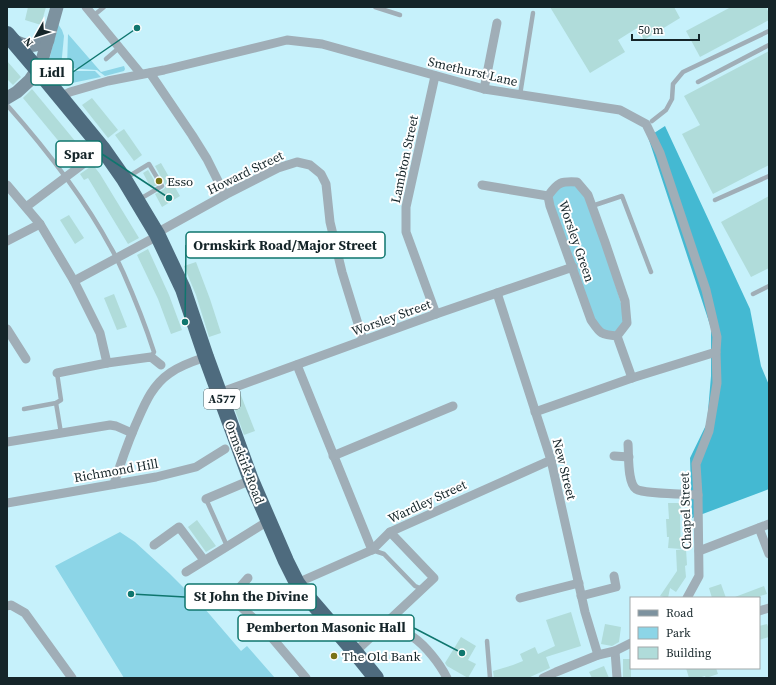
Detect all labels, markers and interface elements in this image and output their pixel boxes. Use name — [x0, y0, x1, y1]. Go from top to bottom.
north arrow — [16, 16, 56, 56]
scale bar — [632, 16, 699, 42]
text: 50 m — [638, 22, 664, 38]
text: N — [20, 34, 37, 50]
street label: Smethurst Lane — [426, 53, 520, 90]
callout: Lidl — [31, 59, 73, 85]
text: Lidl — [39, 62, 65, 82]
street label: Lambton Street — [387, 113, 422, 205]
callout: Spar — [56, 141, 102, 167]
text: Spar — [64, 144, 94, 164]
street label: Howard Street — [204, 146, 287, 198]
place label: Esso — [167, 173, 193, 190]
marker: Esso — [154, 176, 164, 186]
street label: Worsley Green — [555, 198, 598, 284]
callout: Ormskirk Road/Major Street — [186, 232, 385, 258]
text: Ormskirk Road/Major Street — [193, 235, 378, 255]
street label: Worsley Street — [349, 295, 434, 340]
road number: A577 — [204, 389, 240, 409]
street label: Ormskirk Road — [221, 418, 268, 507]
street label: New Street — [549, 437, 581, 502]
street label: Richmond Hill — [73, 455, 160, 486]
street label: Chapel Street — [676, 471, 695, 550]
street label: Wardley Street — [385, 476, 470, 527]
callout: St John the Divine — [185, 584, 316, 610]
text: St John the Divine — [194, 586, 308, 606]
legend — [630, 597, 760, 669]
text: Road — [666, 605, 693, 621]
callout: Pemberton Masonic Hall — [238, 615, 414, 641]
text: Pemberton Masonic Hall — [246, 617, 406, 637]
text: Park — [666, 625, 691, 641]
text: Building — [666, 645, 711, 661]
place label: The Old Bank — [342, 648, 421, 665]
marker: The Old Bank — [329, 651, 339, 661]

